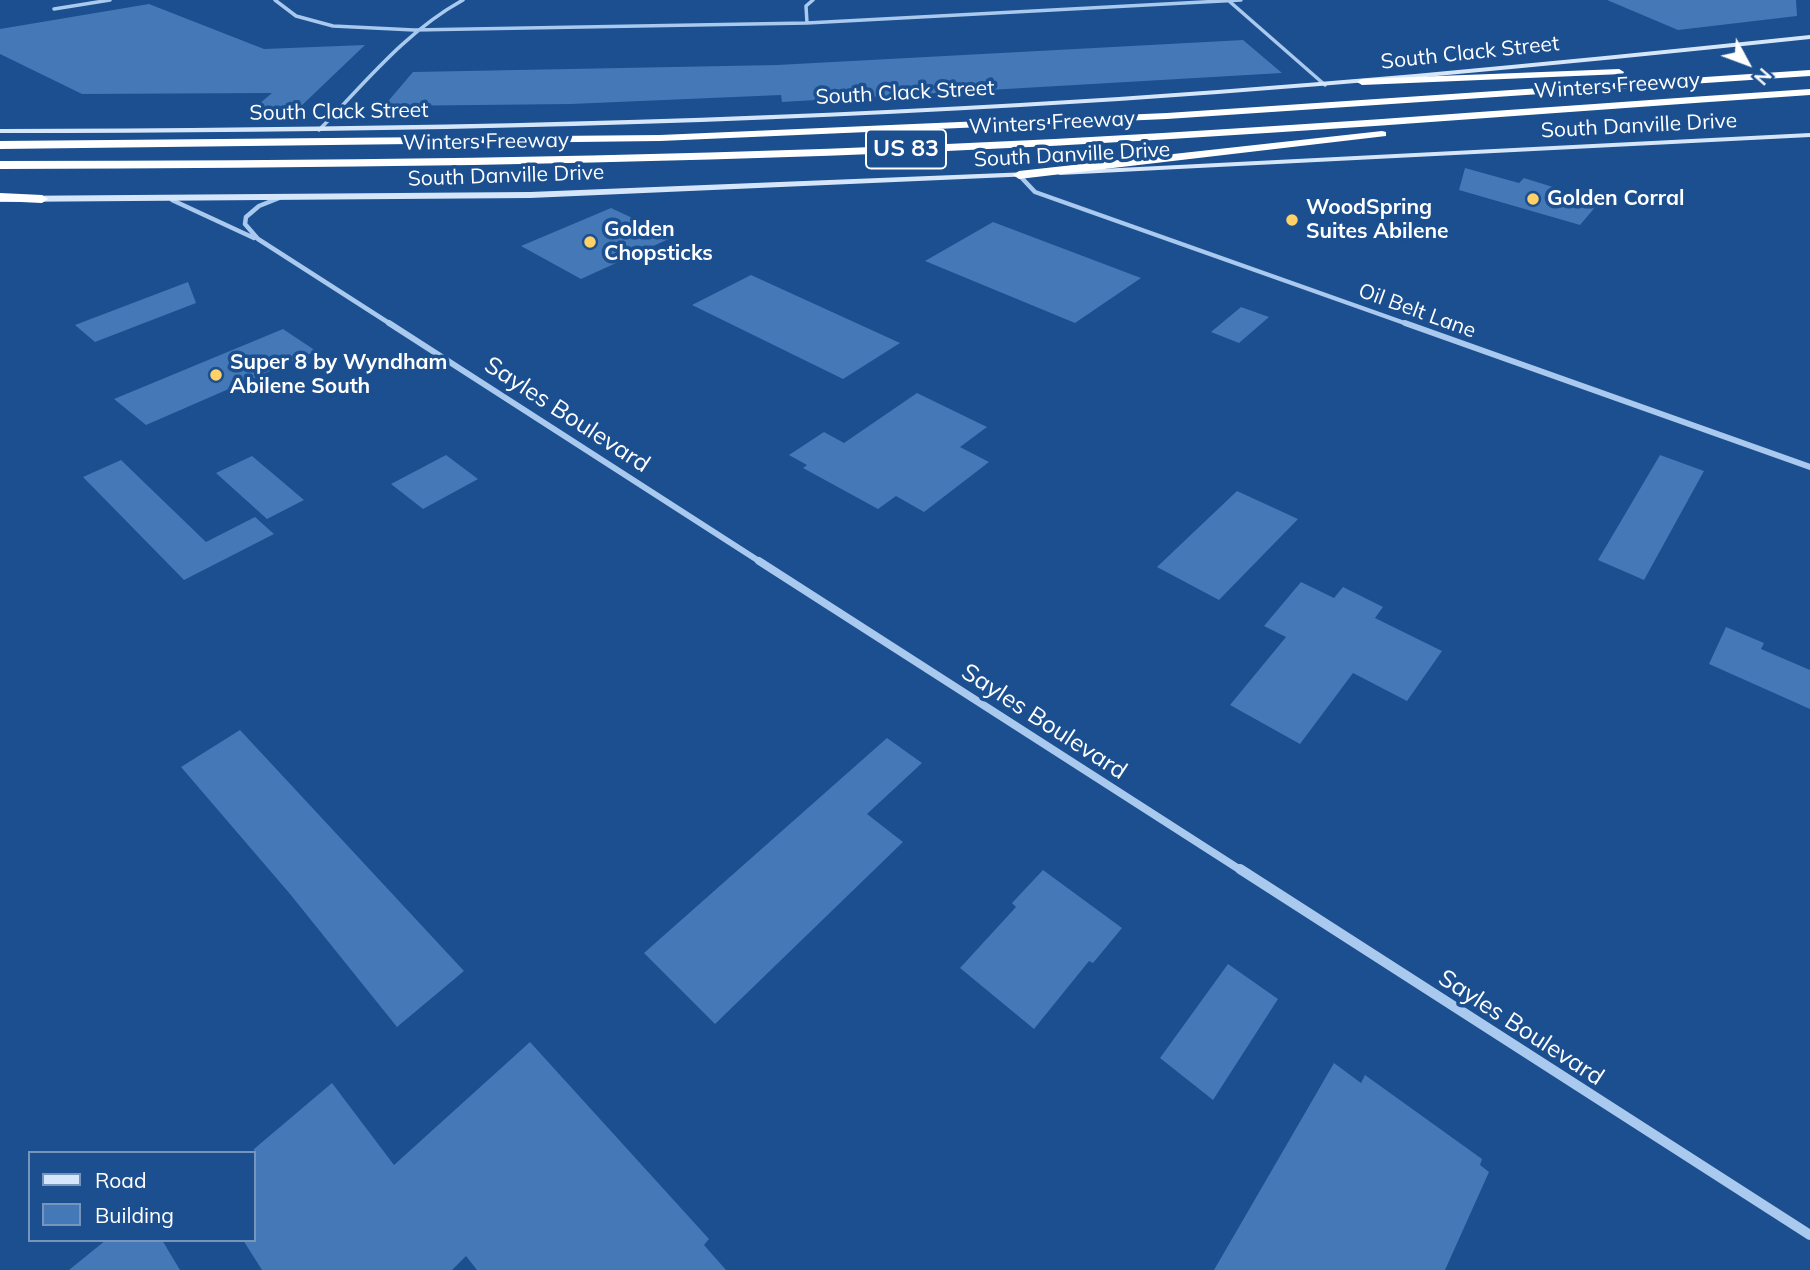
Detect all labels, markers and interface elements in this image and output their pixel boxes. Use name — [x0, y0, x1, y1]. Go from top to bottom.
north arrow — [1712, 28, 1782, 98]
street label: South Clack Street — [1380, 31, 1560, 75]
text: N — [1749, 63, 1777, 90]
street label: Winters Freeway — [1533, 68, 1701, 104]
street label: South Clack Street — [815, 76, 995, 110]
street label: South Clack Street — [249, 98, 429, 126]
street label: Winters Freeway — [968, 106, 1136, 140]
street label: South Danville Drive — [1540, 108, 1738, 144]
street label: Winters Freeway — [403, 128, 569, 156]
road number: US 83 — [866, 130, 946, 168]
street label: South Danville Drive — [973, 137, 1171, 173]
street label: South Danville Drive — [407, 160, 605, 192]
place label: Golden Corral — [1547, 186, 1684, 212]
marker: Golden Corral — [1525, 191, 1541, 207]
place label: WoodSpring Suites Abilene — [1306, 195, 1449, 245]
marker: WoodSpring Suites Abilene — [1284, 212, 1300, 228]
place label: Golden Chopsticks — [604, 217, 713, 267]
marker: Golden Chopsticks — [582, 234, 598, 250]
street label: Oil Belt Lane — [1355, 278, 1479, 344]
place label: Super 8 by Wyndham Abilene South — [230, 350, 447, 400]
street label: Sayles Boulevard — [479, 351, 655, 479]
marker: Super 8 by Wyndham Abilene South — [208, 367, 224, 383]
street label: Sayles Boulevard — [956, 658, 1132, 786]
street label: Sayles Boulevard — [1433, 964, 1609, 1092]
legend — [28, 1151, 256, 1242]
text: Road — [95, 1167, 146, 1193]
text: Building — [95, 1202, 174, 1228]

